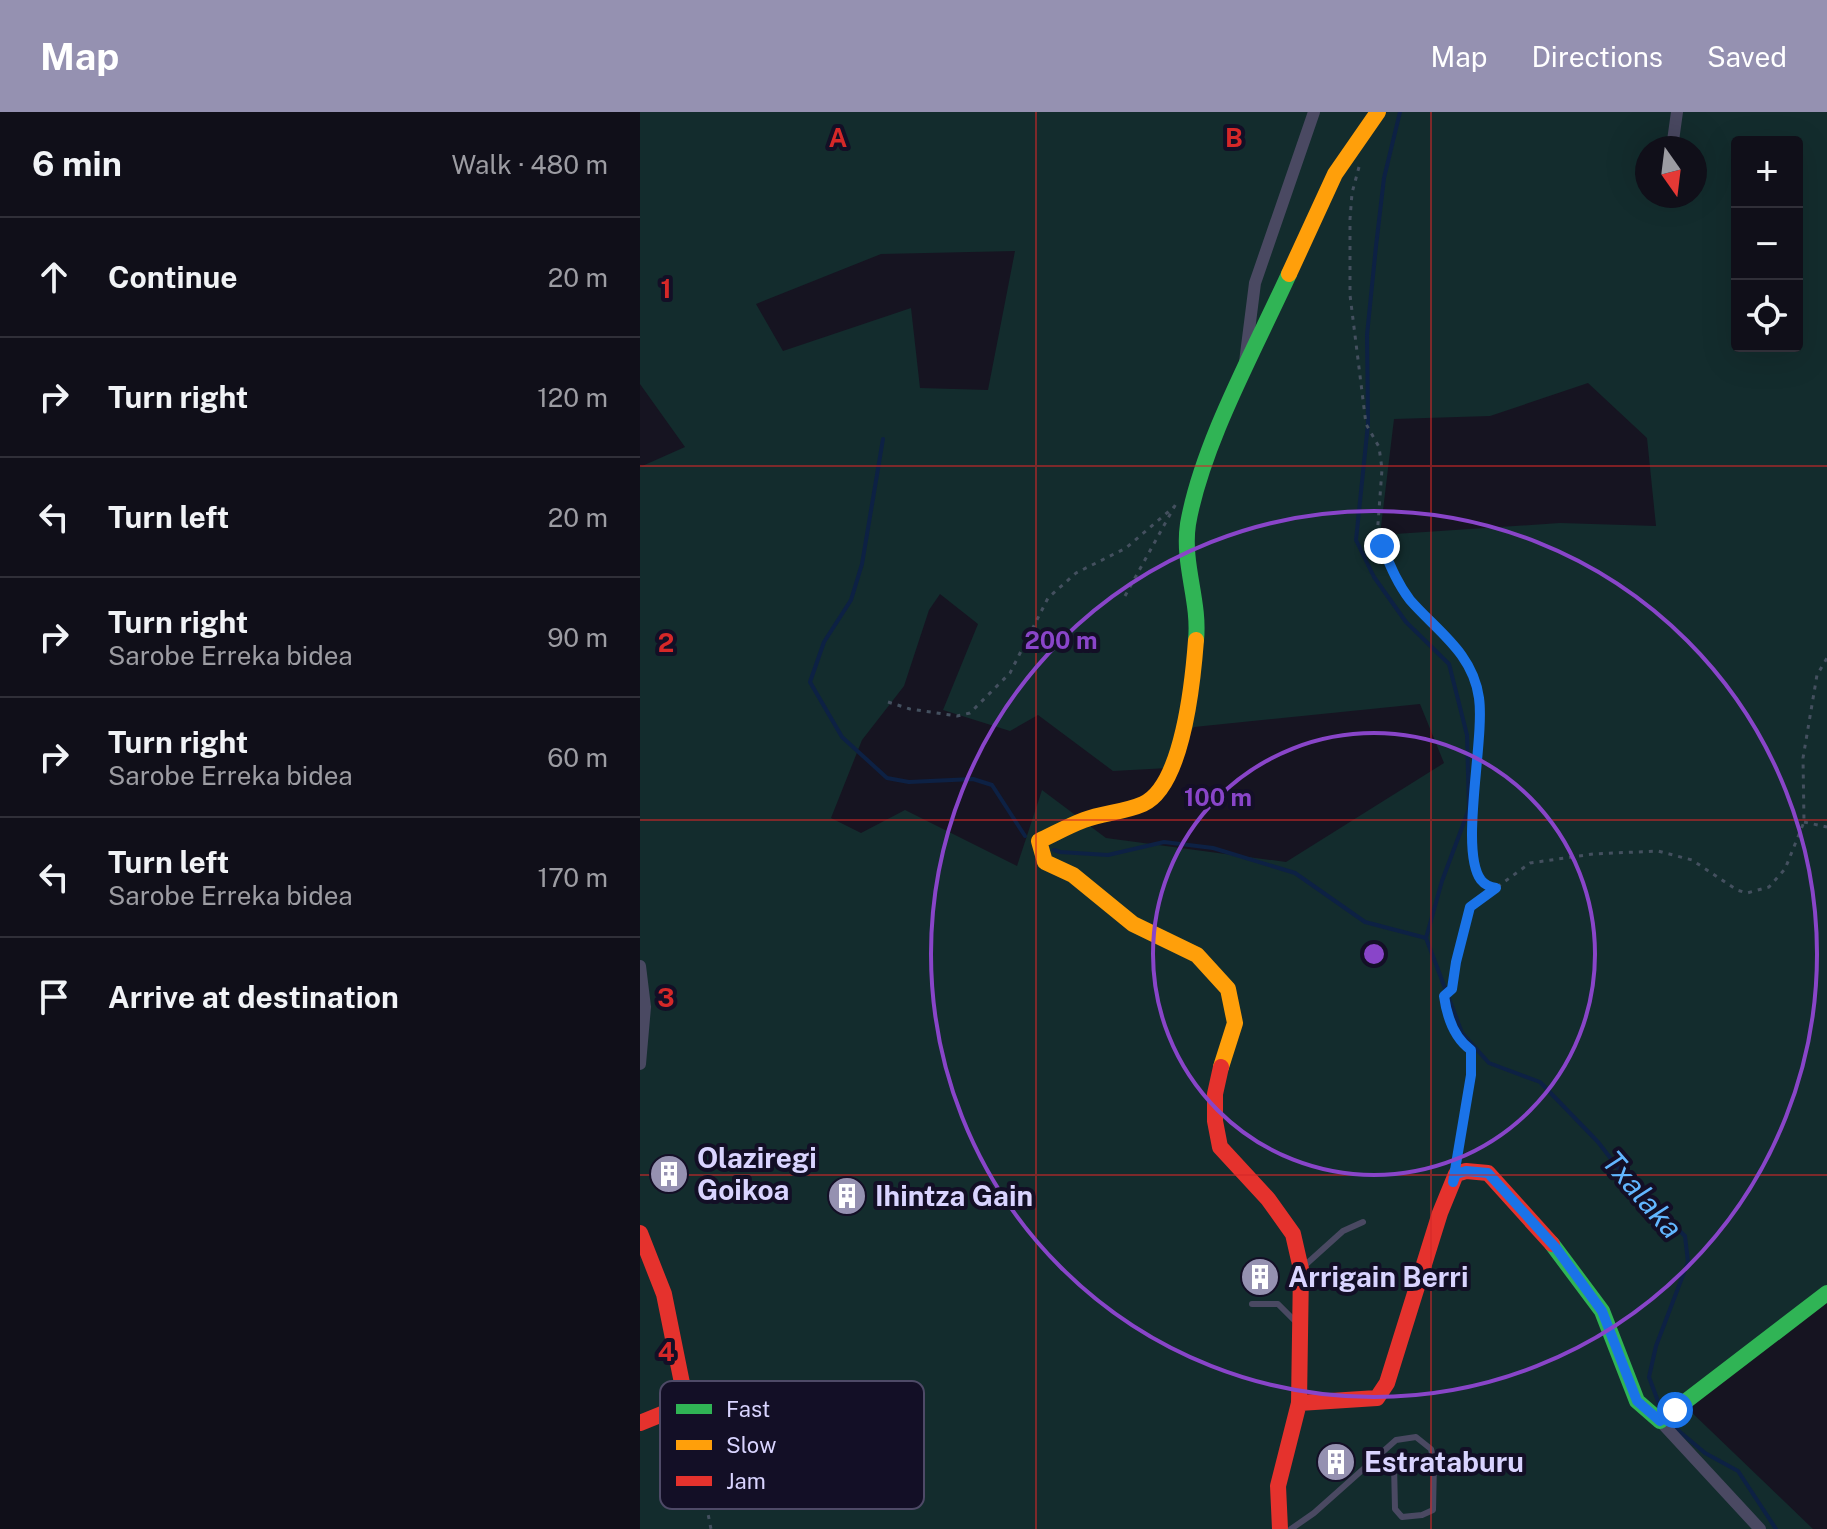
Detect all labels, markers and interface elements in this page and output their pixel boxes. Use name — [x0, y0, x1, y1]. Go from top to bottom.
text: Map — [40, 34, 119, 79]
text: Map — [1431, 40, 1487, 73]
text: Directions — [1531, 40, 1663, 73]
text: Saved — [1707, 40, 1787, 73]
text: A — [829, 122, 848, 153]
text: B — [1225, 122, 1243, 153]
north arrow — [1635, 136, 1707, 208]
map controls — [1731, 136, 1803, 352]
button: + — [1731, 136, 1803, 208]
text: 6 min — [32, 144, 122, 184]
text: Walk · 480 m — [451, 149, 608, 180]
button: − — [1731, 208, 1803, 280]
icon: ahead — [32, 255, 76, 299]
text: Continue — [108, 259, 238, 295]
text: 20 m — [548, 262, 608, 293]
text: 1 — [660, 273, 672, 304]
button: locate — [1731, 280, 1803, 352]
icon: right — [32, 375, 76, 419]
text: Turn right — [108, 379, 248, 415]
text: 120 m — [537, 382, 608, 413]
icon: left — [32, 495, 76, 539]
text: Turn left — [108, 499, 229, 535]
text: 20 m — [548, 502, 608, 533]
route end — [1364, 528, 1400, 564]
text: Turn right — [108, 604, 248, 640]
icon: right — [32, 615, 76, 659]
text: 90 m — [547, 622, 608, 653]
text: 200 m — [1024, 626, 1098, 654]
text: 2 — [658, 627, 674, 658]
text: Sarobe Erreka bidea — [108, 640, 353, 671]
text: Turn right — [108, 724, 248, 760]
icon: right — [32, 735, 76, 779]
text: 60 m — [547, 742, 608, 773]
text: Sarobe Erreka bidea — [108, 760, 353, 791]
text: 100 m — [1184, 783, 1252, 811]
text: Turn left — [108, 844, 229, 880]
icon: left — [32, 855, 76, 899]
text: 170 m — [538, 862, 608, 893]
text: Sarobe Erreka bidea — [108, 880, 353, 911]
centre of rings — [1360, 940, 1388, 968]
icon: arrive — [32, 975, 76, 1019]
text: Arrive at destination — [108, 979, 399, 1015]
text: 3 — [657, 982, 675, 1013]
place label: Olaziregi Goikoa — [697, 1141, 817, 1206]
water label: Txalaka — [1595, 1143, 1690, 1245]
building icon: Olaziregi Goikoa — [648, 1153, 690, 1195]
building icon: Ihintza Gain — [826, 1175, 868, 1217]
place label: Ihintza Gain — [875, 1179, 1033, 1212]
building icon: Arrigain Berri — [1239, 1256, 1281, 1298]
place label: Arrigain Berri — [1288, 1260, 1468, 1293]
text: 4 — [657, 1336, 675, 1367]
legend — [660, 1381, 924, 1509]
route start — [1657, 1392, 1693, 1428]
text: Fast — [726, 1396, 770, 1422]
text: Slow — [726, 1432, 776, 1458]
building icon: Estrataburu — [1315, 1441, 1357, 1483]
place label: Estrataburu — [1364, 1445, 1524, 1478]
text: Jam — [726, 1468, 766, 1494]

